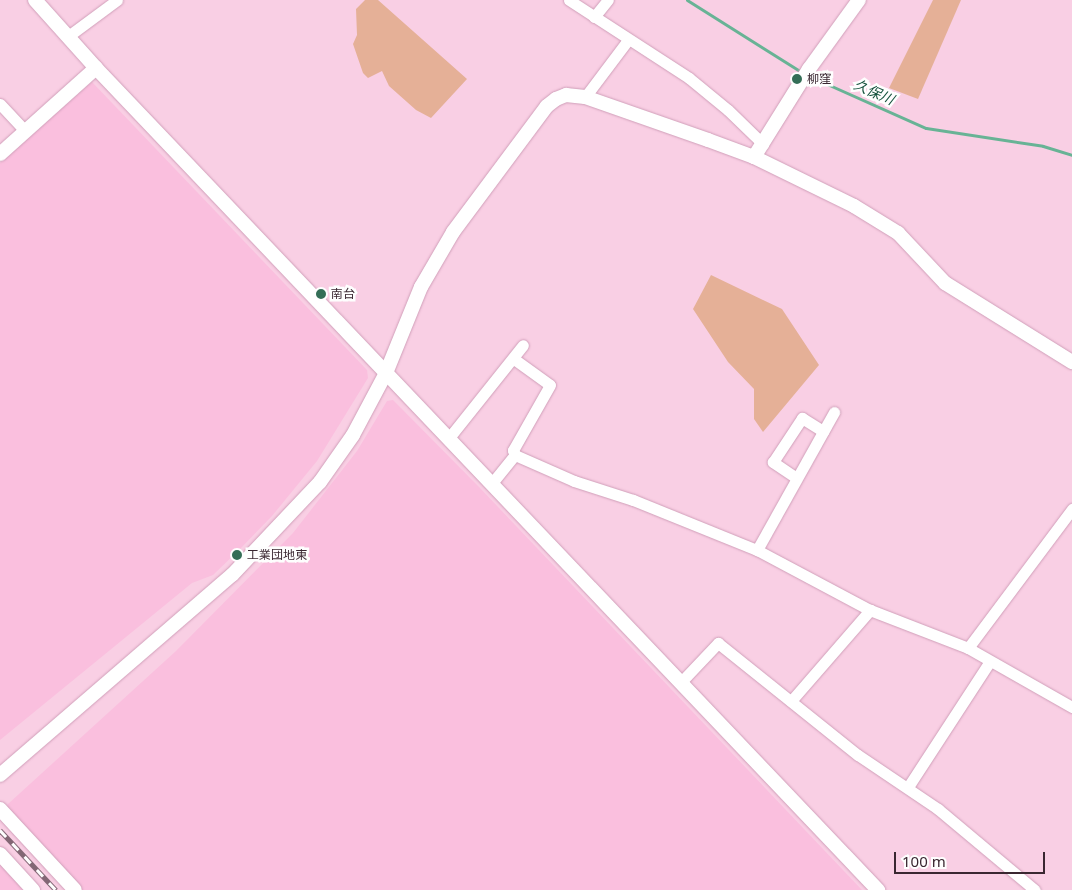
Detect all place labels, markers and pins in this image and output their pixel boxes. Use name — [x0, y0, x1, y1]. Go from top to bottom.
place label: 柳窪 — [807, 72, 831, 86]
marker: 柳窪 — [791, 73, 803, 85]
place label: 南台 — [331, 287, 355, 301]
marker: 南台 — [315, 288, 327, 300]
place label: 工業団地東 — [247, 548, 307, 562]
marker: 工業団地東 — [231, 549, 243, 561]

